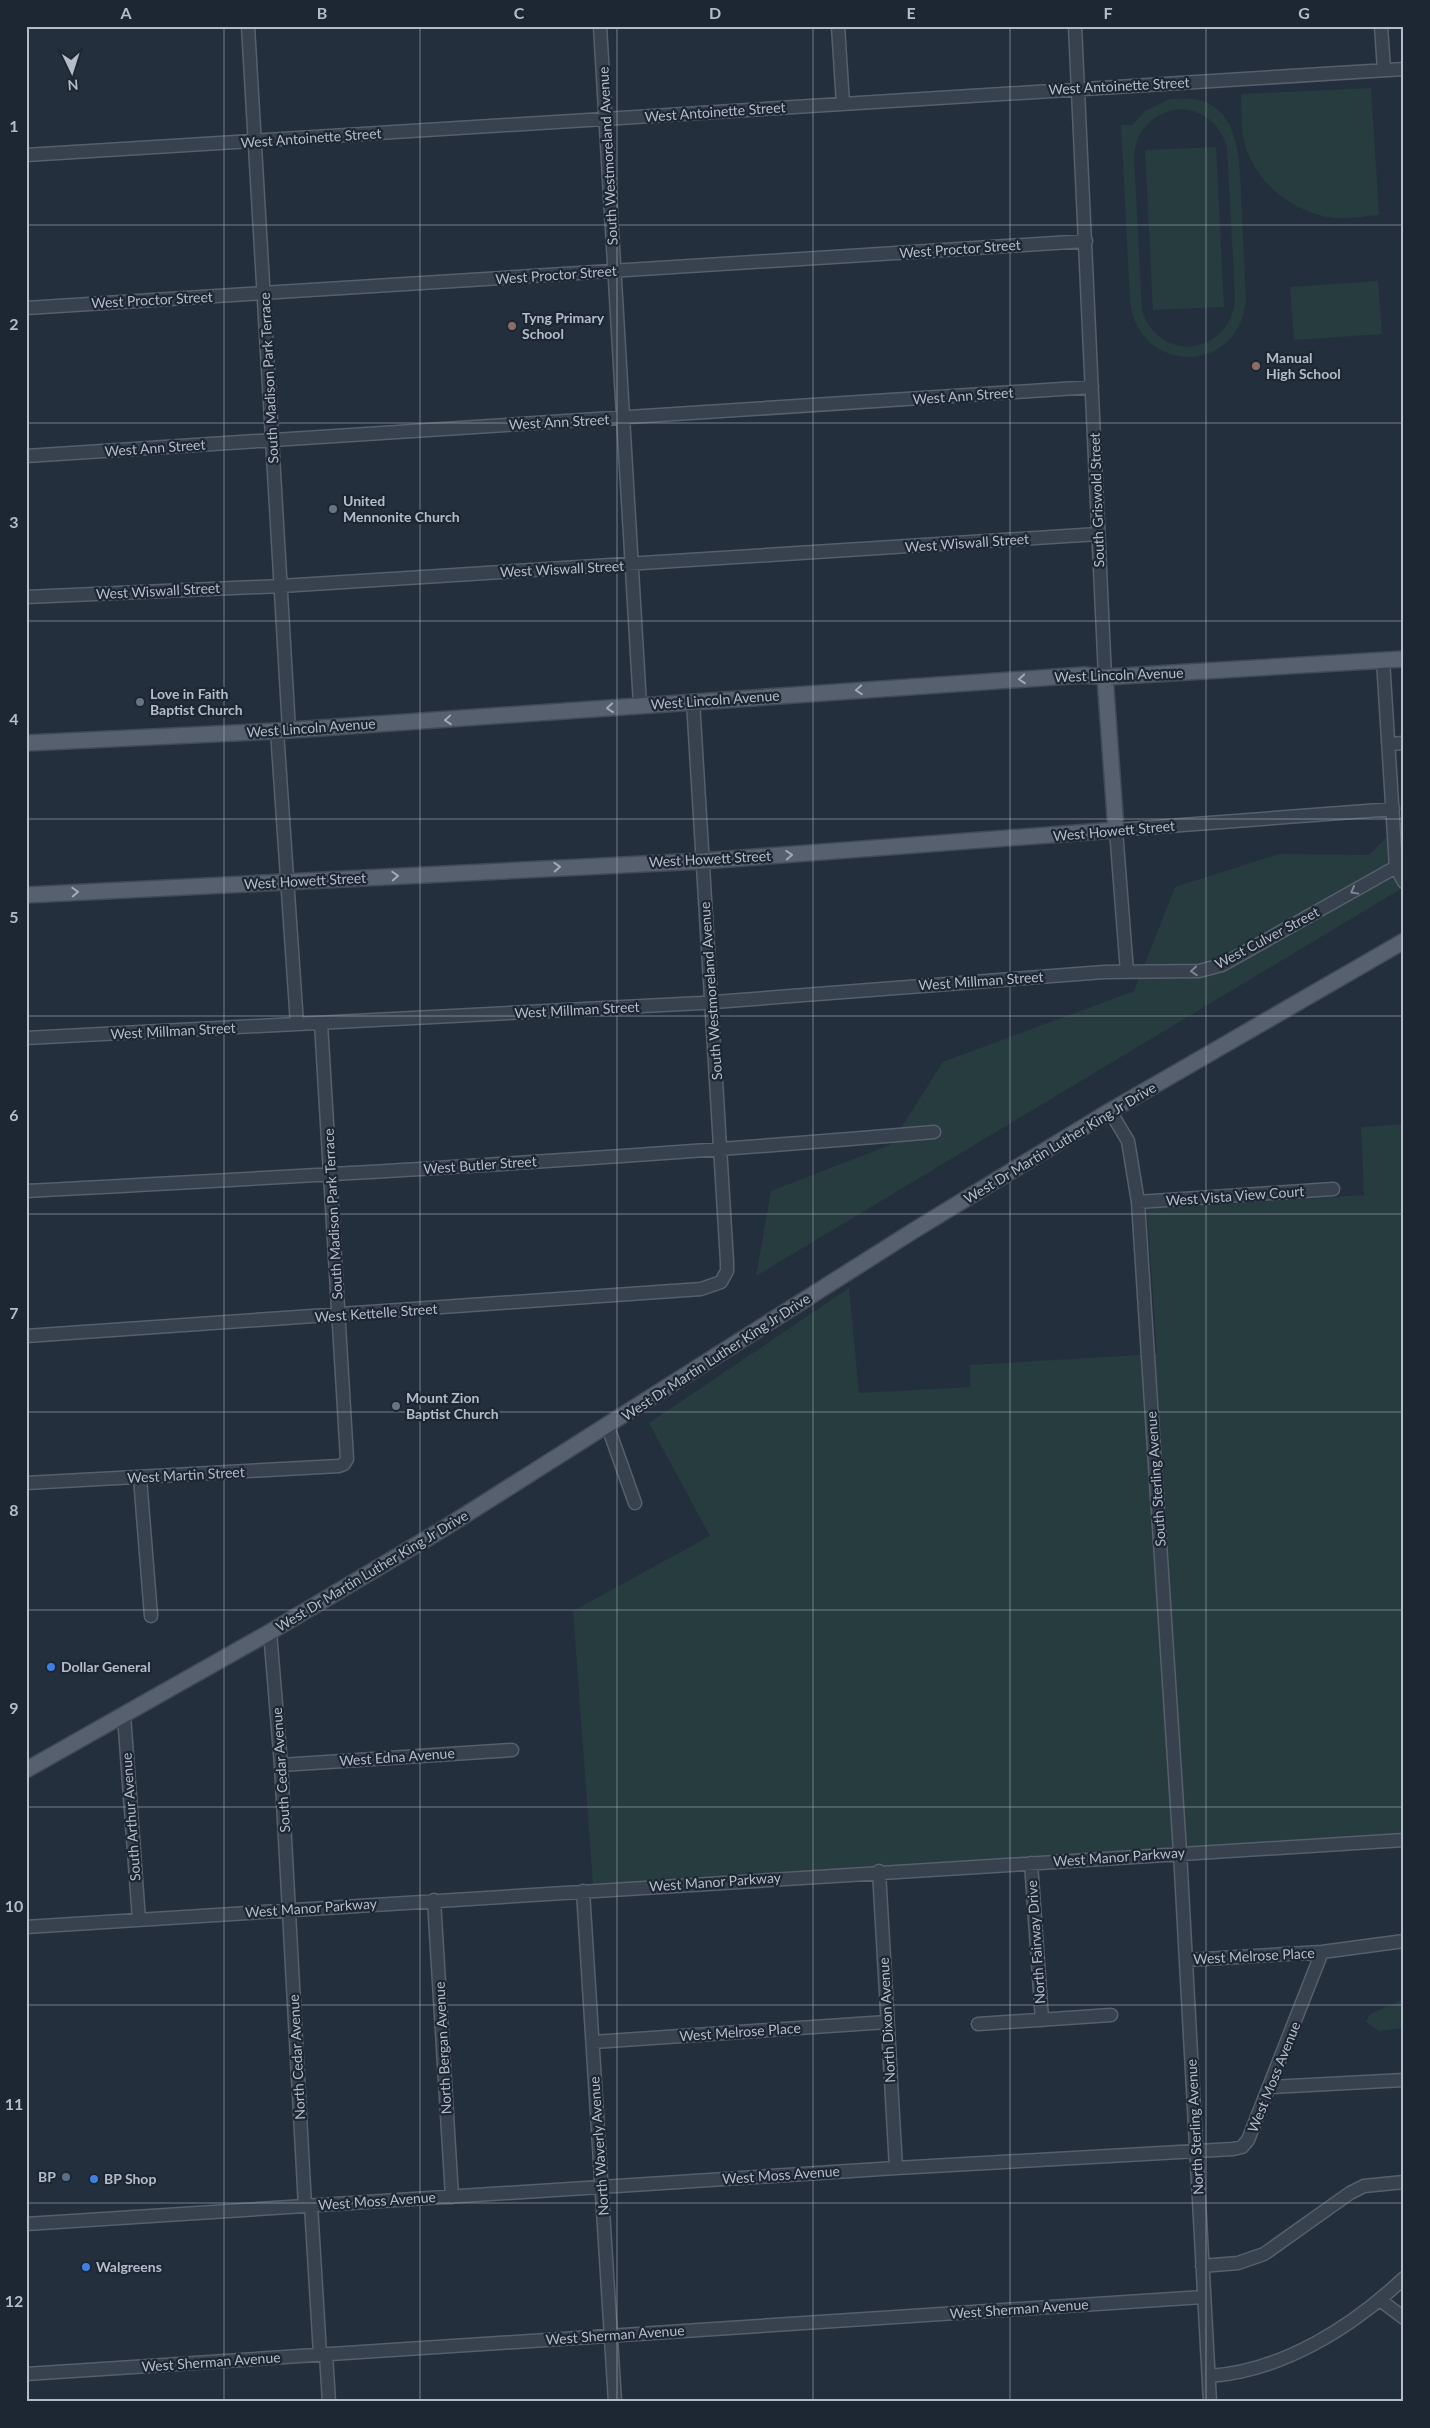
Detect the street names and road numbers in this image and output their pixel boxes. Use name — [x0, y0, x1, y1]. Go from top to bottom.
street label: South Westmoreland Avenue — [594, 66, 621, 246]
street label: West Antoinette Street — [1048, 73, 1190, 98]
street label: West Antoinette Street — [644, 98, 786, 125]
street label: West Antoinette Street — [240, 124, 382, 151]
street label: West Proctor Street — [899, 236, 1021, 261]
street label: West Proctor Street — [495, 262, 617, 287]
street label: West Proctor Street — [91, 288, 213, 311]
street label: South Madison Park Terrace — [256, 292, 281, 464]
street label: West Ann Street — [912, 384, 1014, 407]
street label: West Ann Street — [508, 410, 610, 433]
street label: South Griswold Street — [1086, 432, 1107, 568]
street label: West Ann Street — [104, 436, 206, 459]
street label: West Wiswall Street — [904, 530, 1030, 555]
street label: West Wiswall Street — [499, 557, 625, 580]
street label: West Wiswall Street — [95, 579, 221, 602]
street label: West Lincoln Avenue — [1054, 664, 1184, 685]
street label: West Lincoln Avenue — [650, 687, 780, 712]
street label: West Lincoln Avenue — [246, 715, 376, 740]
street label: West Howett Street — [1052, 817, 1176, 844]
street label: West Howett Street — [648, 847, 771, 870]
street label: West Howett Street — [243, 869, 366, 892]
street label: South Westmoreland Avenue — [696, 901, 725, 1081]
street label: West Culver Street — [1212, 903, 1322, 972]
street label: West Millman Street — [918, 968, 1044, 993]
street label: West Millman Street — [514, 998, 640, 1021]
street label: West Millman Street — [110, 1019, 236, 1042]
street label: West Dr Martin Luther King Jr Drive — [961, 1078, 1159, 1207]
street label: South Madison Park Terrace — [320, 1128, 345, 1300]
street label: West Butler Street — [423, 1152, 537, 1177]
street label: West Vista View Court — [1165, 1182, 1305, 1209]
street label: West Dr Martin Luther King Jr Drive — [618, 1289, 813, 1424]
street label: West Kettelle Street — [314, 1300, 438, 1325]
street label: South Sterling Avenue — [1142, 1411, 1169, 1547]
street label: West Martin Street — [127, 1463, 245, 1486]
street label: West Dr Martin Luther King Jr Drive — [273, 1506, 471, 1635]
street label: South Cedar Avenue — [268, 1707, 293, 1833]
street label: West Edna Avenue — [339, 1744, 455, 1769]
street label: South Arthur Avenue — [118, 1752, 143, 1882]
street label: West Manor Parkway — [1053, 1843, 1186, 1870]
street label: West Manor Parkway — [649, 1868, 782, 1895]
street label: North Fairway Drive — [1023, 1880, 1048, 2004]
street label: West Manor Parkway — [245, 1894, 378, 1921]
street label: West Melrose Place — [1193, 1944, 1315, 1967]
street label: North Dixon Avenue — [875, 1957, 898, 2083]
street label: North Bergan Avenue — [431, 1981, 454, 2115]
street label: North Cedar Avenue — [285, 1994, 308, 2120]
street label: West Melrose Place — [679, 2019, 801, 2044]
street label: West Moss Avenue — [1244, 2019, 1304, 2135]
street label: North Sterling Avenue — [1182, 2059, 1207, 2195]
street label: North Waverly Avenue — [585, 2076, 612, 2216]
street label: West Moss Avenue — [721, 2162, 840, 2187]
street label: West Moss Avenue — [317, 2188, 436, 2213]
street label: West Sherman Avenue — [949, 2295, 1089, 2322]
street label: West Sherman Avenue — [545, 2321, 685, 2348]
street label: West Sherman Avenue — [141, 2348, 281, 2375]

